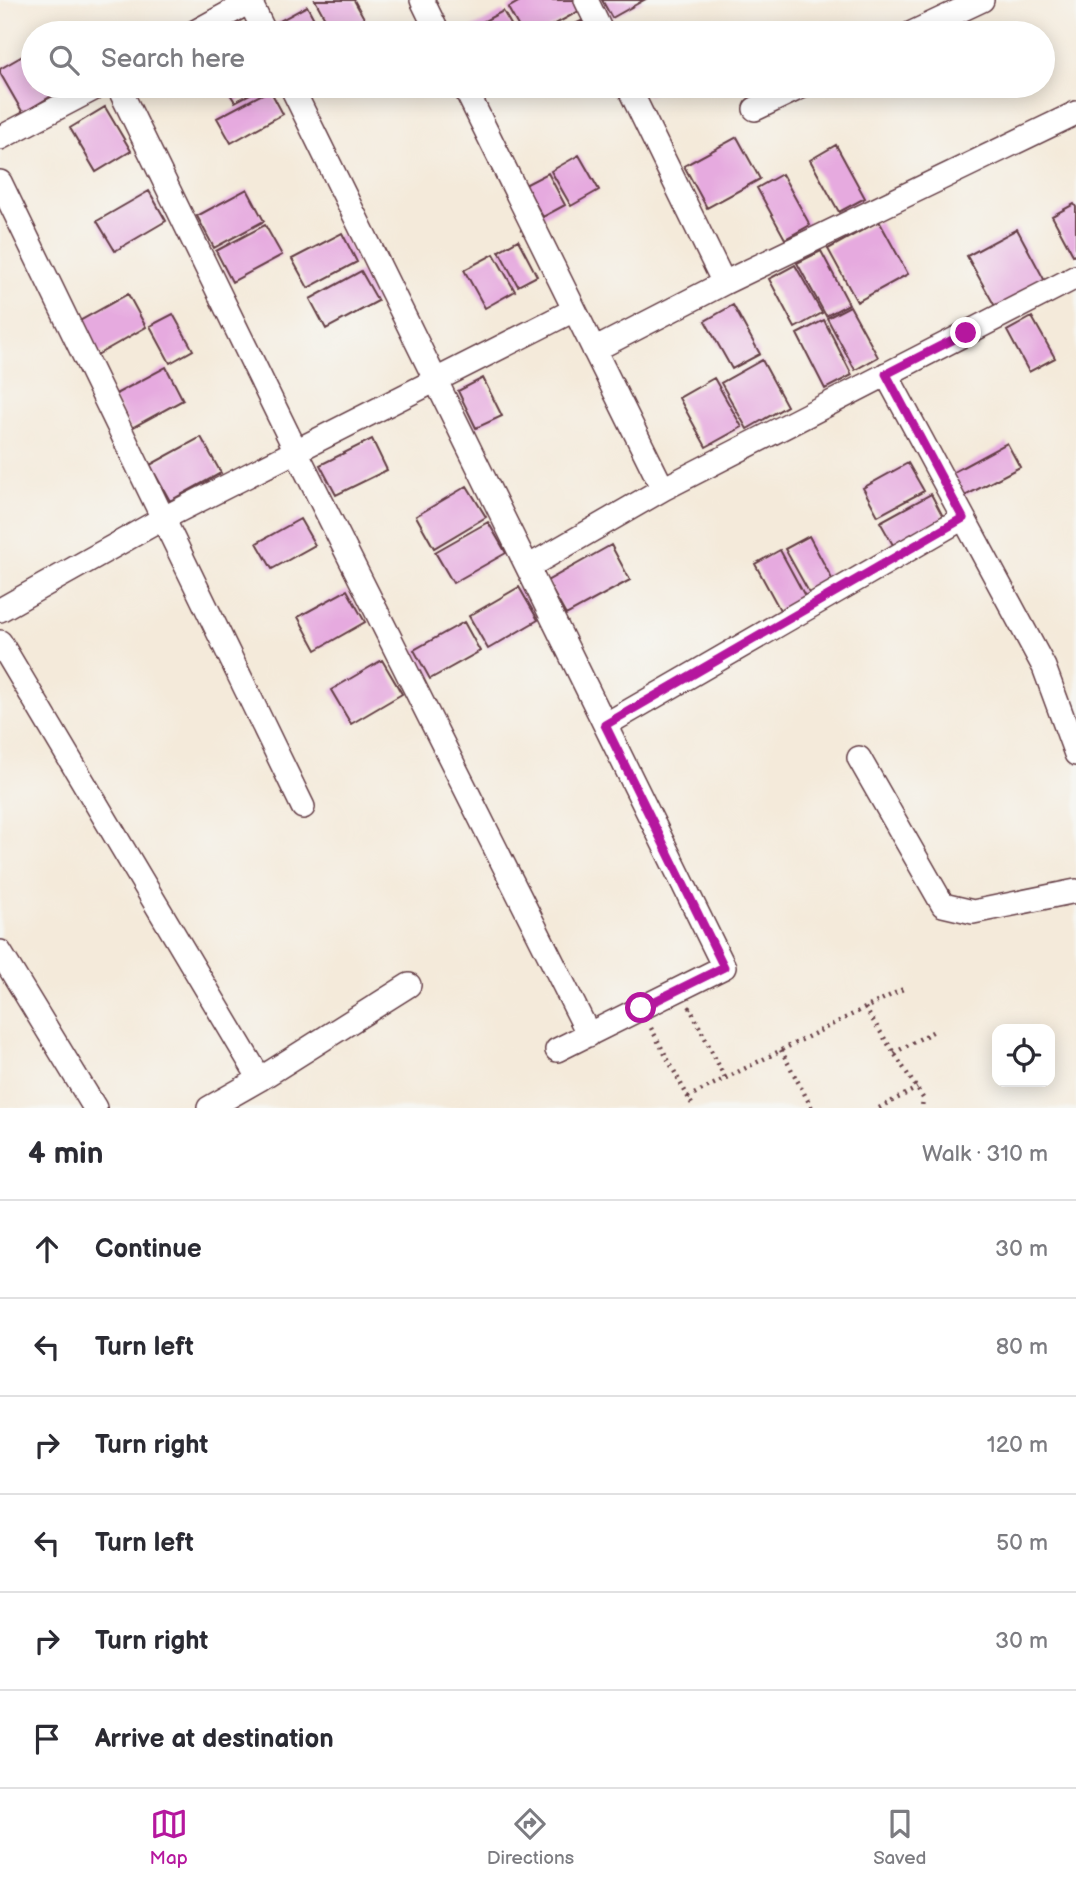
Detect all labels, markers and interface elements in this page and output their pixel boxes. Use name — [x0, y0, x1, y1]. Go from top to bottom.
search box — [21, 21, 1055, 98]
icon: search — [45, 41, 83, 79]
text: Search here — [101, 44, 245, 75]
route end — [950, 317, 981, 348]
route start — [625, 992, 656, 1023]
map controls — [992, 1024, 1055, 1087]
button: locate — [992, 1024, 1055, 1087]
text: 4 min — [28, 1136, 103, 1172]
text: Walk · 310 m — [922, 1140, 1048, 1168]
icon: ahead — [28, 1230, 66, 1268]
text: Continue — [95, 1234, 202, 1265]
text: 30 m — [995, 1235, 1048, 1263]
icon: left — [28, 1328, 66, 1366]
text: Turn left — [95, 1332, 194, 1363]
text: 80 m — [996, 1333, 1048, 1361]
icon: right — [28, 1426, 66, 1464]
text: Turn right — [95, 1430, 208, 1461]
text: 120 m — [987, 1431, 1048, 1459]
icon: left — [28, 1524, 66, 1562]
text: Turn left — [95, 1528, 194, 1559]
text: 50 m — [996, 1529, 1048, 1557]
icon: right — [28, 1622, 66, 1660]
text: Turn right — [95, 1626, 208, 1657]
text: 30 m — [995, 1627, 1048, 1655]
icon: arrive — [28, 1720, 66, 1758]
text: Arrive at destination — [95, 1724, 334, 1755]
tab: Map — [150, 1805, 188, 1870]
tab: Directions — [487, 1805, 574, 1870]
tab: Saved — [873, 1805, 926, 1870]

